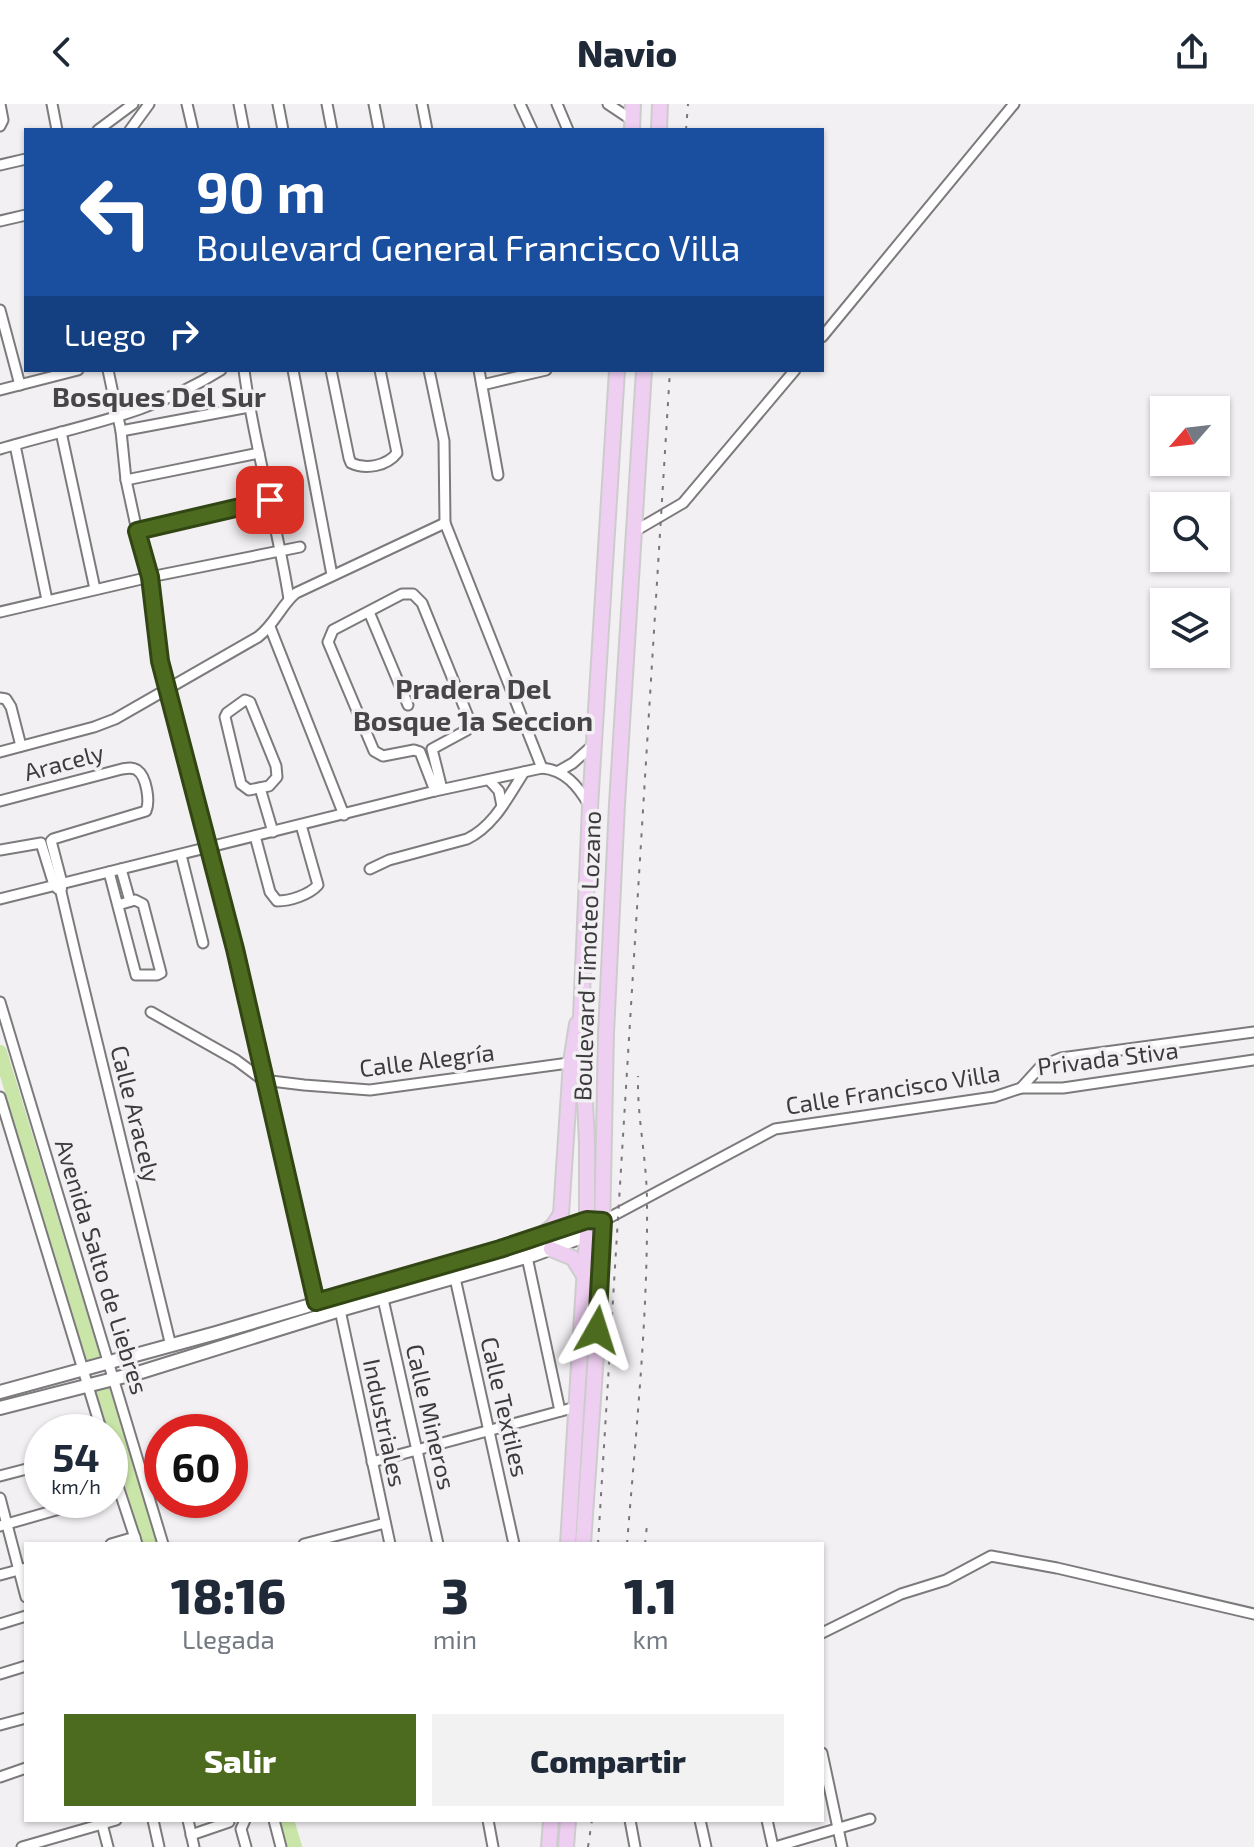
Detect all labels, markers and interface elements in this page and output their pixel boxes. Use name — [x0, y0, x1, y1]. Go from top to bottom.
icon: back — [40, 30, 84, 74]
icon: share — [1170, 30, 1214, 74]
text: Navio — [577, 31, 677, 74]
text: 90 m — [196, 157, 326, 224]
icon: left — [64, 160, 168, 264]
text: Boulevard General Francisco Villa — [196, 225, 740, 268]
icon: right — [162, 312, 206, 356]
text: Luego — [64, 316, 146, 352]
district label: Bosques Del Sur — [52, 379, 266, 413]
north arrow — [1150, 396, 1230, 476]
map controls — [1150, 396, 1230, 668]
pin — [236, 466, 304, 534]
icon: arrive — [248, 478, 292, 522]
button: search — [1150, 492, 1230, 572]
button: layers — [1150, 588, 1230, 668]
district label: Pradera Del Bosque 1a Seccion — [353, 671, 593, 737]
street label: Aracely — [21, 737, 107, 786]
street label: Boulevard Timoteo Lozano — [567, 810, 606, 1102]
street label: Privada Stiva — [1036, 1034, 1180, 1081]
street label: Calle Alegría — [358, 1037, 496, 1082]
street label: Calle Aracely — [105, 1042, 168, 1185]
street label: Calle Francisco Villa — [784, 1057, 1002, 1120]
street label: Avenida Salto de Liebres — [50, 1136, 155, 1398]
position arrow — [555, 1288, 639, 1372]
street label: Calle Textiles — [475, 1334, 536, 1480]
street label: Calle Mineros — [401, 1341, 462, 1492]
street label: Industriales — [358, 1356, 413, 1489]
speed limit sign: 60 — [144, 1414, 248, 1518]
text: 54 — [52, 1432, 100, 1480]
text: km/h — [51, 1474, 101, 1498]
text: 18:16 — [171, 1566, 286, 1624]
text: 3 — [441, 1566, 469, 1624]
text: 1.1 — [624, 1566, 677, 1624]
text: Llegada — [182, 1623, 275, 1654]
text: min — [433, 1623, 477, 1654]
text: km — [633, 1623, 669, 1654]
button: Salir — [64, 1714, 416, 1806]
button: Compartir — [432, 1714, 784, 1806]

